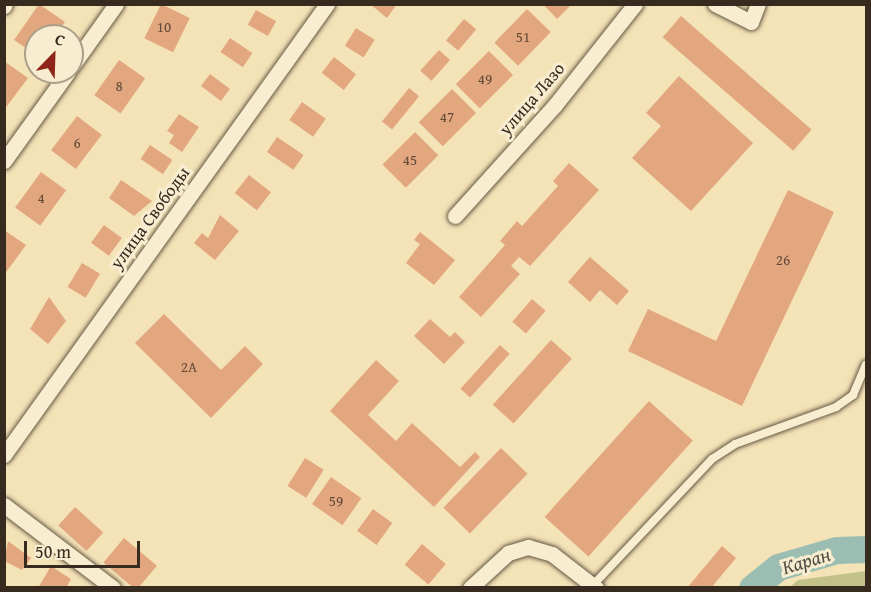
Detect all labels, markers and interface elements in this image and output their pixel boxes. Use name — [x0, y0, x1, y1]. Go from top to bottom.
house number: 10 — [157, 18, 171, 36]
north arrow — [24, 24, 84, 84]
text: С — [51, 26, 69, 52]
house number: 51 — [516, 28, 530, 46]
street label: улица Лазо — [494, 58, 570, 140]
house number: 49 — [478, 70, 492, 88]
house number: 8 — [115, 77, 123, 95]
house number: 47 — [440, 108, 454, 126]
house number: 6 — [73, 134, 81, 152]
house number: 45 — [403, 151, 417, 169]
street label: улица Свободы — [106, 163, 194, 273]
house number: 4 — [37, 189, 45, 207]
house number: 26 — [776, 251, 790, 269]
house number: 2А — [181, 358, 197, 376]
house number: 59 — [329, 492, 343, 510]
scale bar — [27, 529, 142, 567]
text: 50 m — [35, 538, 71, 565]
water label: Каран — [779, 541, 833, 579]

